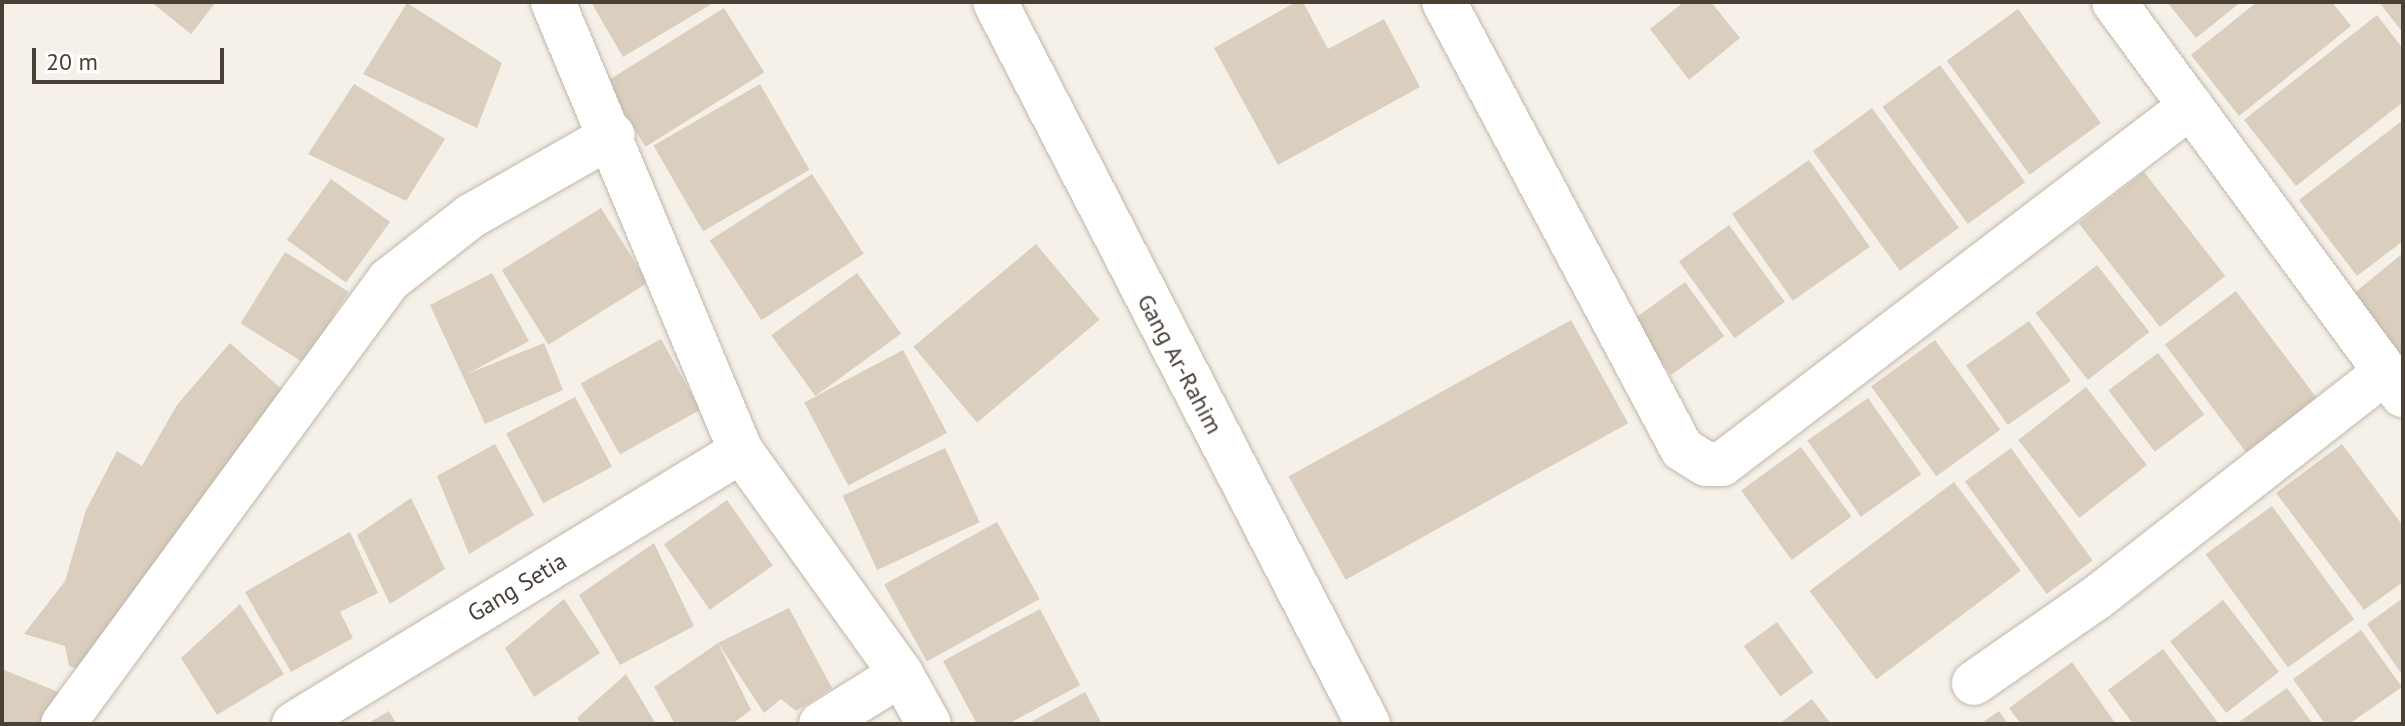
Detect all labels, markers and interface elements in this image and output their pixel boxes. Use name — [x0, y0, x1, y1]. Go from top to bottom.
scale bar — [36, 32, 228, 82]
text: 20 m — [46, 46, 98, 77]
street label: Gang Ar-Rahim — [1131, 289, 1229, 439]
street label: Gang Setia — [462, 546, 572, 628]

